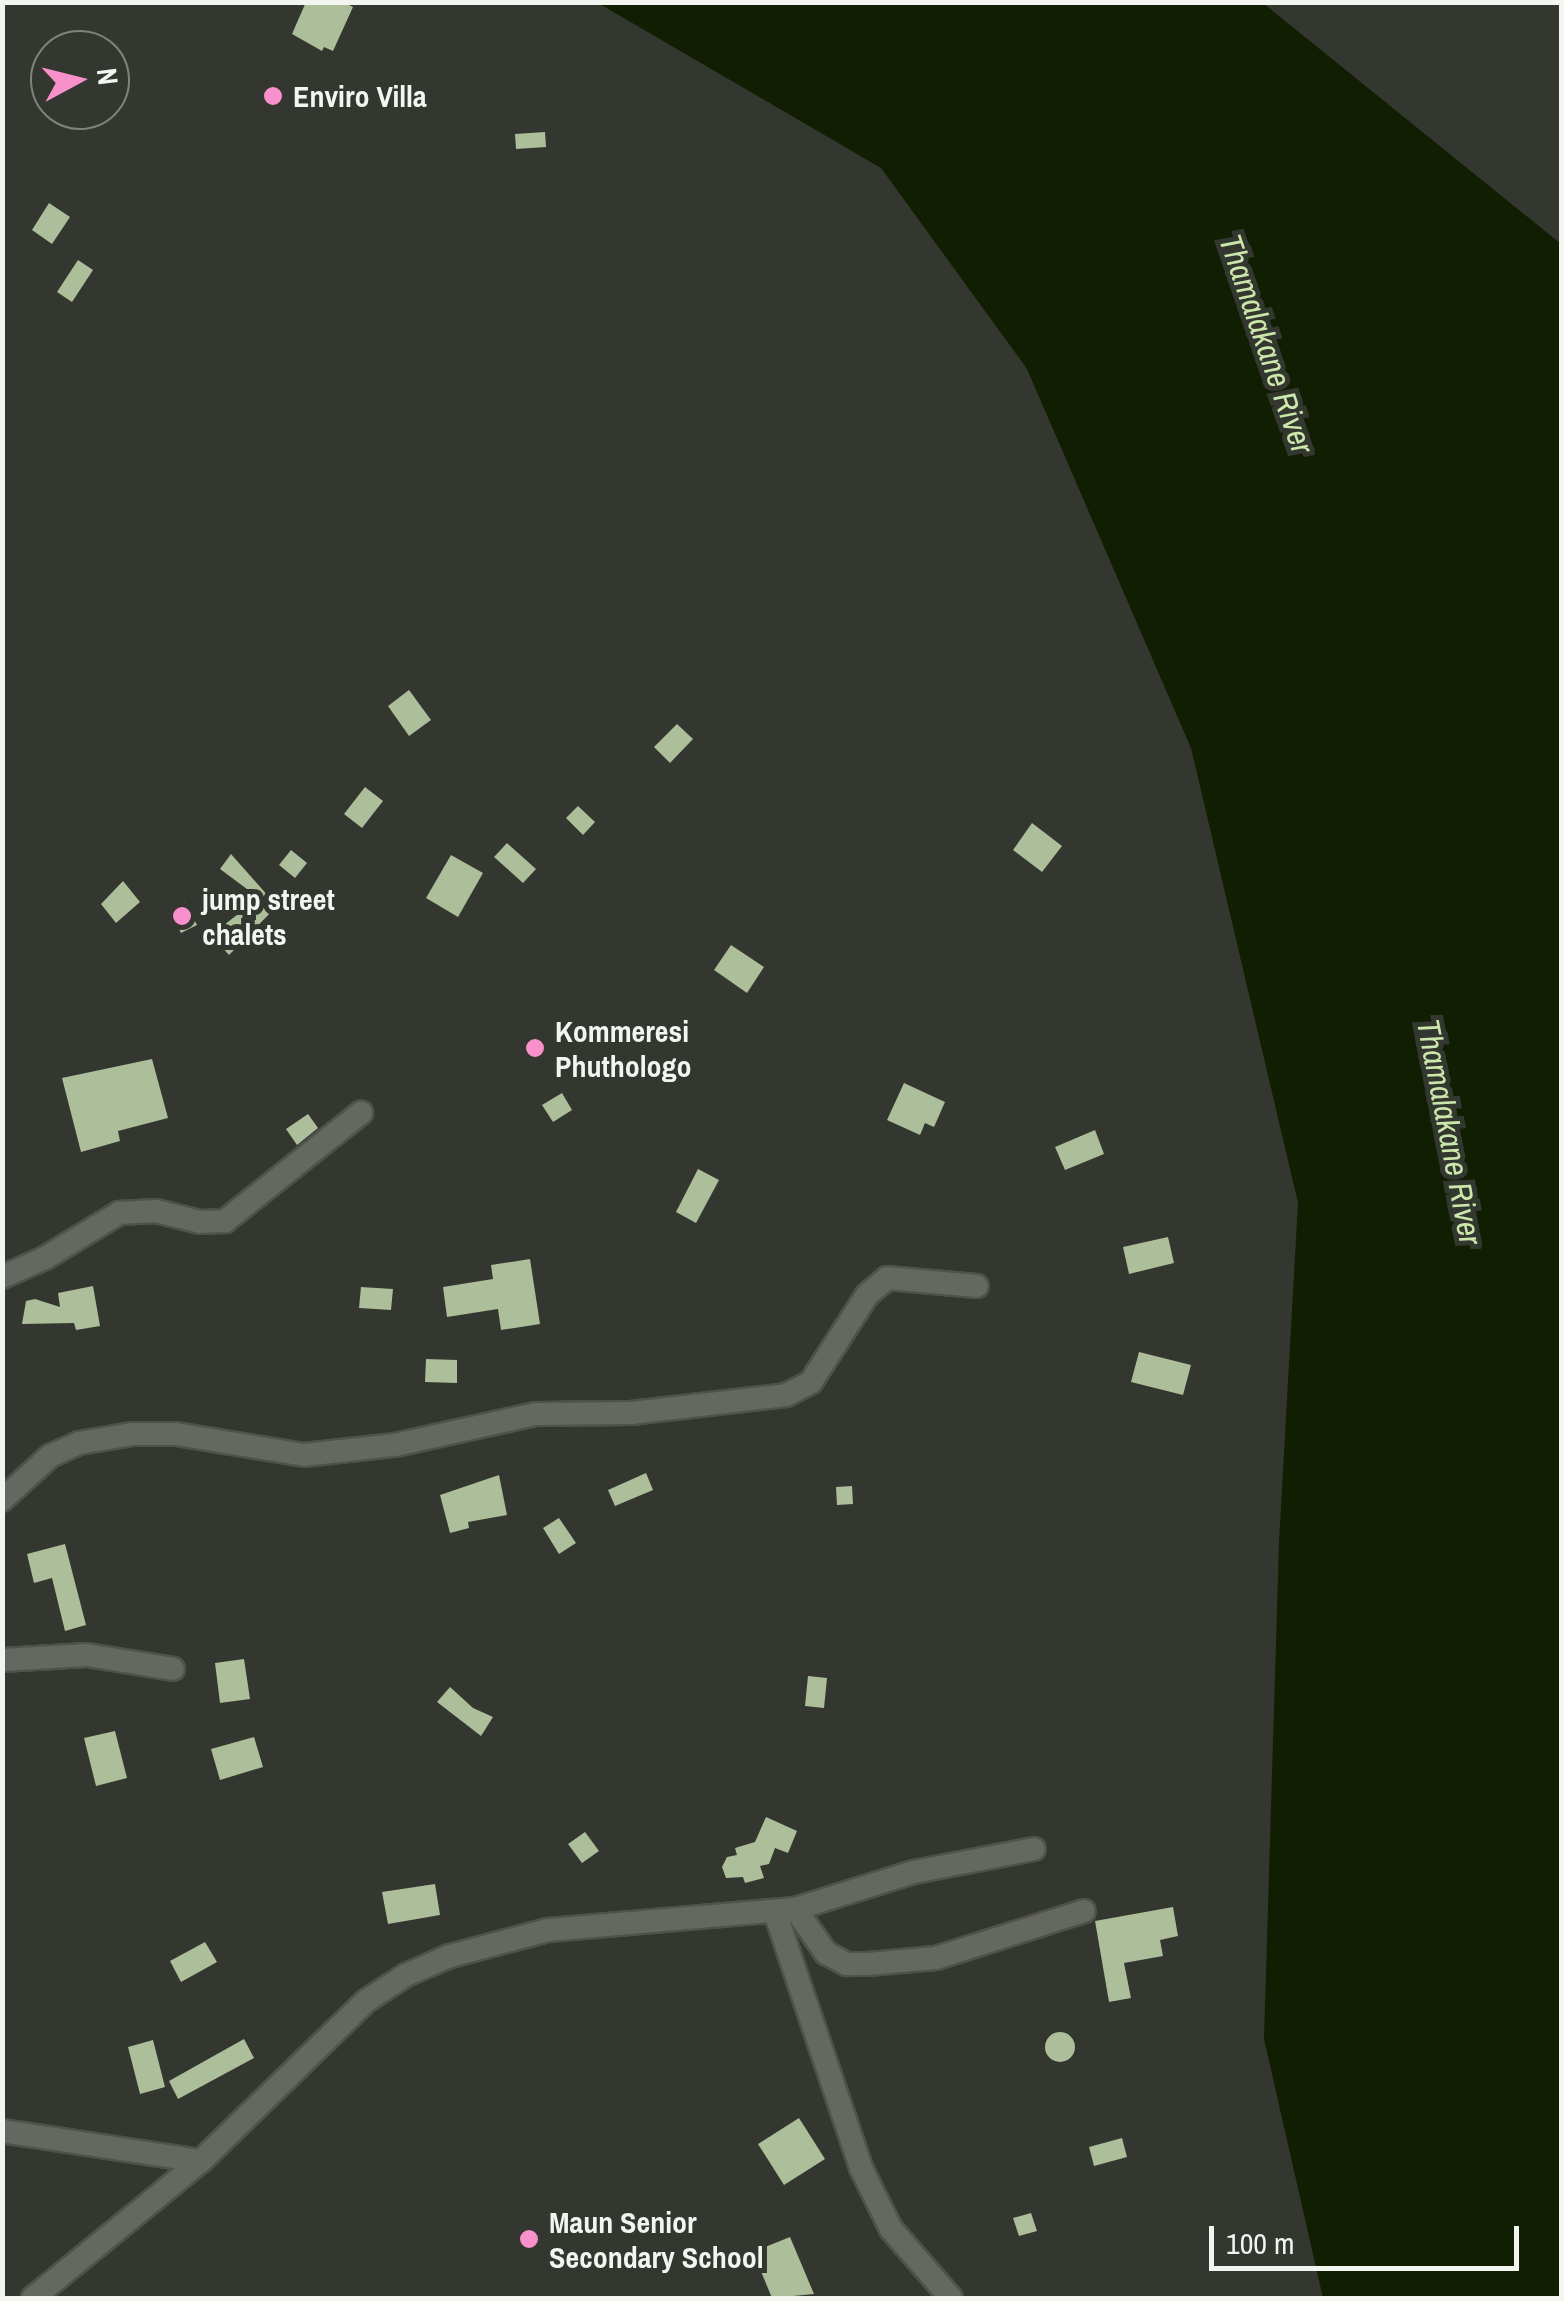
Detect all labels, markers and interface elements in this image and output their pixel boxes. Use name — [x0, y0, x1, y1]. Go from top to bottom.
north arrow — [30, 30, 130, 130]
text: N — [88, 66, 128, 87]
place label: Enviro Villa — [293, 78, 427, 114]
marker: Enviro Villa — [262, 85, 284, 107]
water label: Thamalakane River — [1211, 230, 1321, 458]
place label: jump street chalets — [202, 881, 335, 952]
marker: jump street chalets — [171, 905, 193, 927]
place label: Kommeresi Phuthologo — [555, 1013, 692, 1084]
water label: Thamalakane River — [1408, 1016, 1490, 1248]
marker: Kommeresi Phuthologo — [524, 1037, 546, 1059]
place label: Maun Senior Secondary School — [549, 2204, 764, 2274]
scale bar — [1214, 2206, 1524, 2268]
text: 100 m — [1226, 2223, 1294, 2263]
marker: Maun Senior Secondary School — [518, 2228, 540, 2250]

